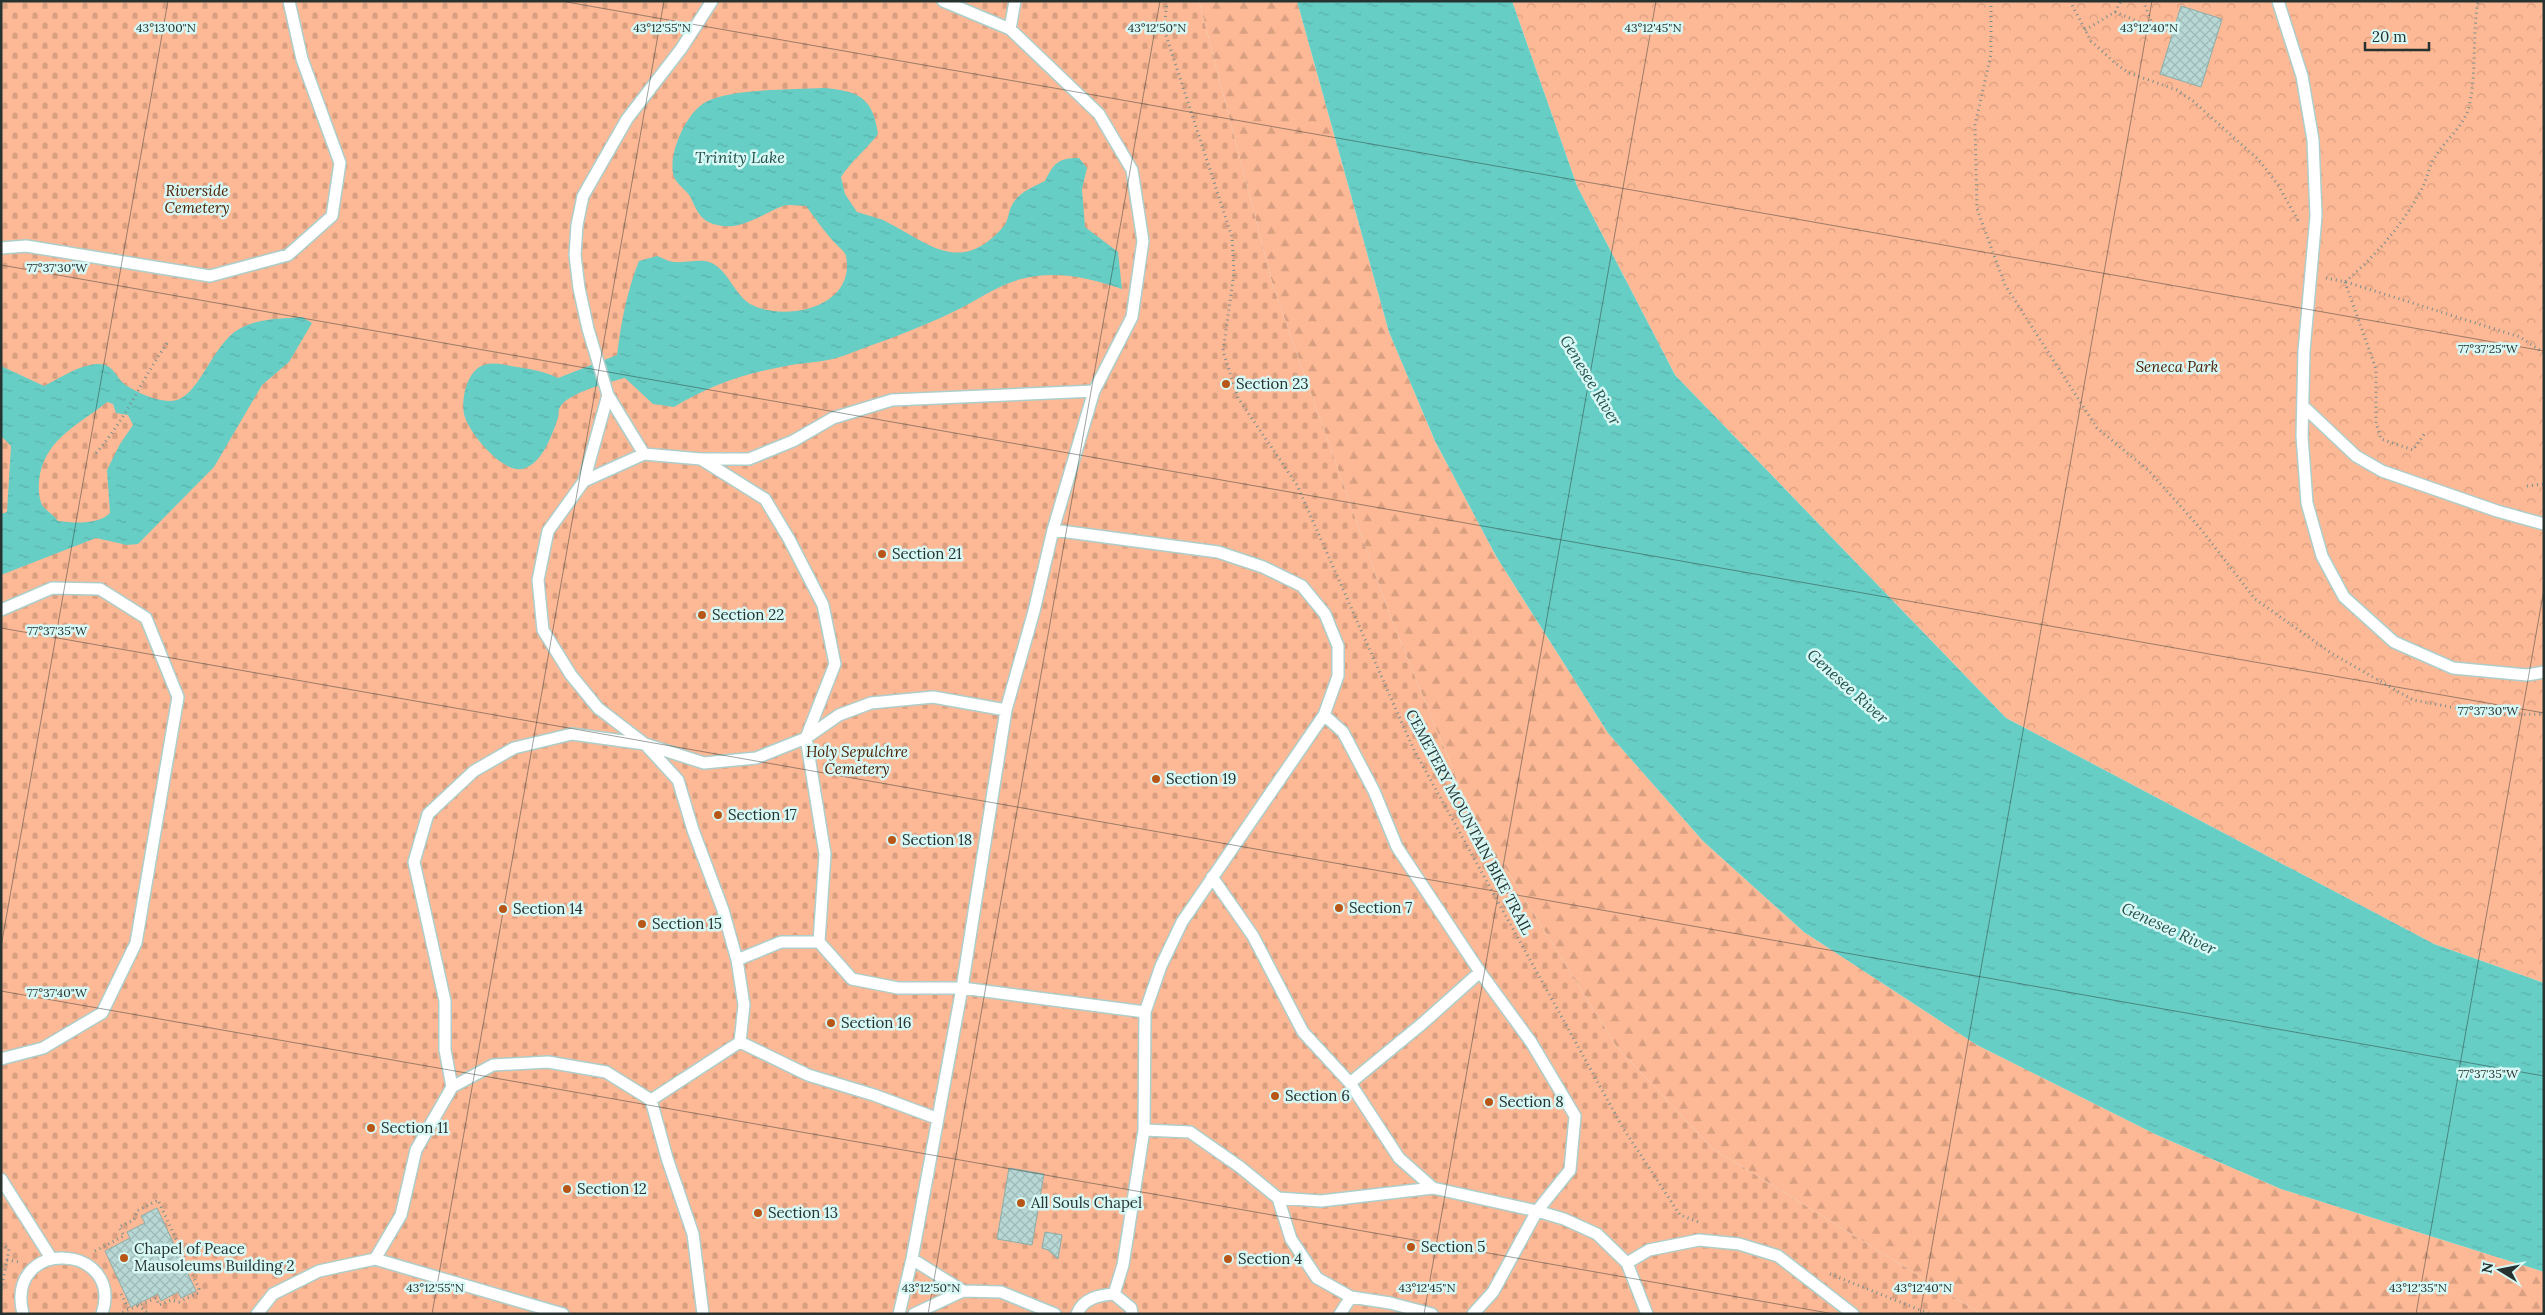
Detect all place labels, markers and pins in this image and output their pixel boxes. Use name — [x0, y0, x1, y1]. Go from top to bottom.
place label: Section 23 — [1236, 374, 1309, 393]
marker: Section 23 — [1220, 378, 1232, 390]
place label: Section 21 — [892, 544, 962, 563]
marker: Section 21 — [876, 548, 888, 560]
place label: Section 22 — [712, 605, 784, 624]
marker: Section 22 — [696, 609, 708, 621]
place label: Section 19 — [1166, 769, 1236, 788]
marker: Section 19 — [1150, 773, 1162, 785]
place label: Section 17 — [728, 805, 797, 824]
marker: Section 17 — [712, 809, 724, 821]
place label: Section 18 — [902, 830, 972, 849]
marker: Section 18 — [886, 834, 898, 846]
place label: Section 7 — [1349, 898, 1412, 917]
place label: Section 14 — [513, 899, 583, 918]
marker: Section 7 — [1333, 902, 1345, 914]
marker: Section 14 — [497, 903, 509, 915]
place label: Section 15 — [652, 914, 722, 933]
marker: Section 15 — [636, 918, 648, 930]
place label: Section 16 — [841, 1013, 911, 1032]
marker: Section 16 — [825, 1017, 837, 1029]
place label: Section 6 — [1285, 1086, 1350, 1105]
marker: Section 6 — [1269, 1090, 1281, 1102]
place label: Section 8 — [1499, 1092, 1564, 1111]
marker: Section 8 — [1483, 1096, 1495, 1108]
place label: Section 11 — [381, 1118, 448, 1137]
marker: Section 11 — [365, 1122, 377, 1134]
place label: Section 12 — [577, 1179, 647, 1198]
marker: Section 12 — [561, 1183, 573, 1195]
place label: All Souls Chapel — [1030, 1193, 1142, 1212]
marker: All Souls Chapel — [1015, 1197, 1027, 1209]
place label: Section 13 — [768, 1203, 838, 1222]
marker: Section 13 — [752, 1207, 764, 1219]
place label: Section 5 — [1421, 1237, 1486, 1256]
place label: Chapel of Peace Mausoleums Building 2 — [134, 1239, 295, 1275]
marker: Section 5 — [1405, 1241, 1417, 1253]
place label: Section 4 — [1238, 1249, 1302, 1268]
marker: Chapel of Peace Mausoleums Building 2 — [118, 1252, 130, 1264]
marker: Section 4 — [1222, 1253, 1234, 1265]

